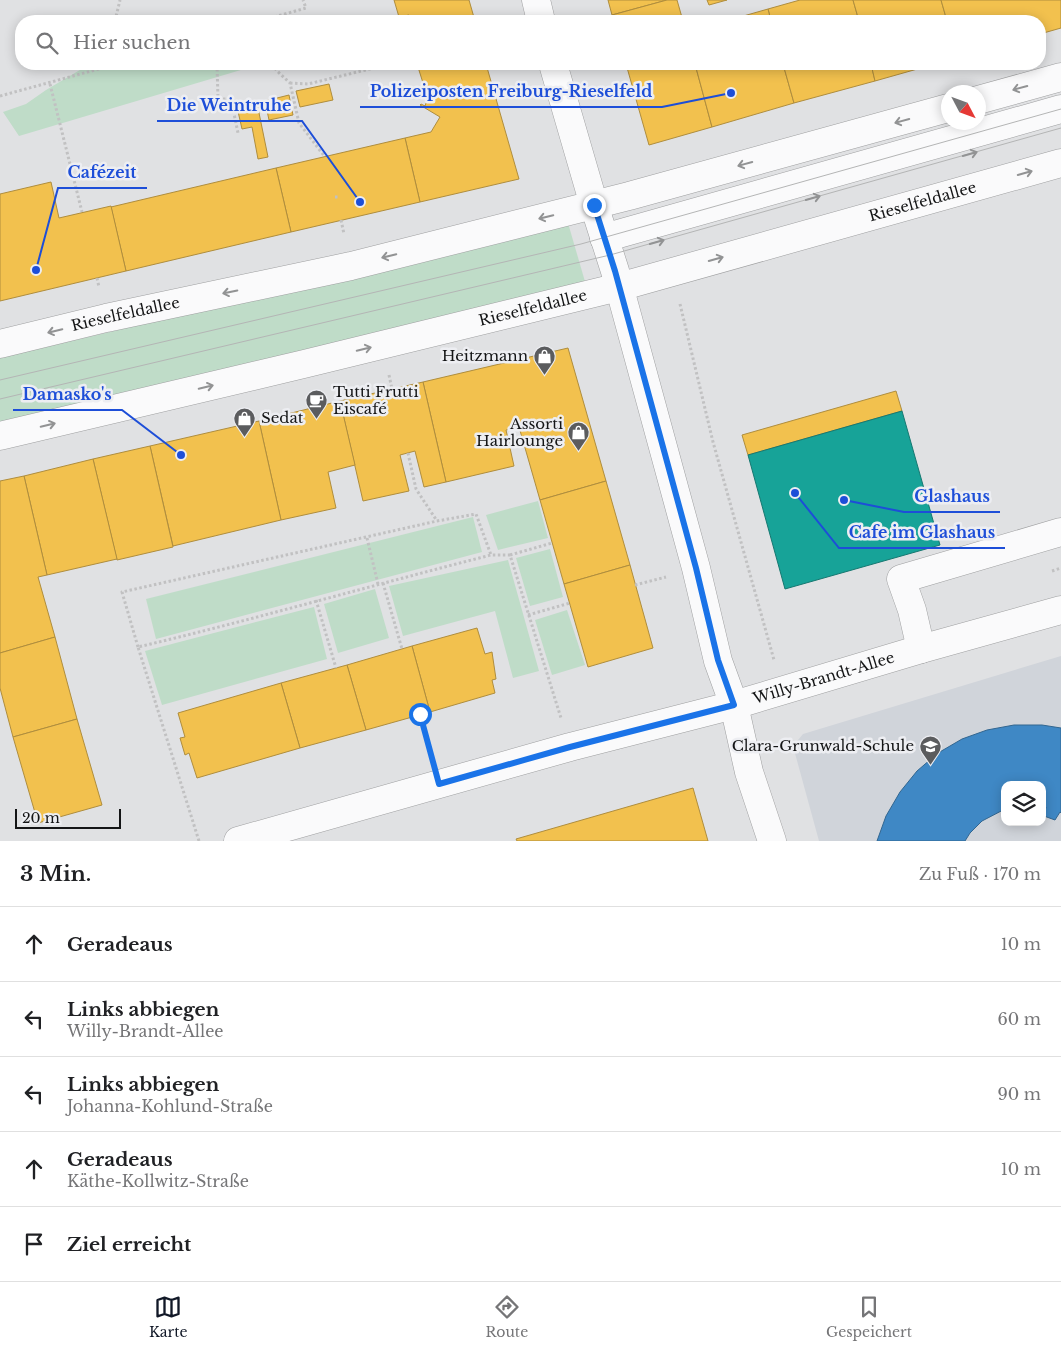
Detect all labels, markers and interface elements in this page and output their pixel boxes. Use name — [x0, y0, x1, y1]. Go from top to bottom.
search box — [15, 15, 1046, 70]
icon: search — [33, 29, 61, 57]
text: Hier suchen — [73, 31, 191, 54]
callout: Polizeiposten Freiburg-Rieselfeld — [360, 76, 662, 107]
text: Polizeiposten Freiburg-Rieselfeld — [370, 81, 652, 101]
one-way arrow — [1012, 84, 1028, 94]
north arrow — [941, 85, 986, 130]
callout: Die Weintruhe — [157, 90, 302, 121]
text: Die Weintruhe — [167, 95, 291, 115]
one-way arrow — [894, 117, 910, 126]
one-way arrow — [961, 149, 977, 158]
callout: Cafézeit — [58, 157, 147, 188]
one-way arrow — [737, 160, 753, 169]
text: Cafézeit — [68, 162, 137, 182]
one-way arrow — [1016, 168, 1032, 178]
street label: Rieselfeldallee — [867, 177, 978, 225]
one-way arrow — [805, 193, 821, 203]
route end — [583, 194, 606, 217]
one-way arrow — [539, 213, 555, 222]
one-way arrow — [648, 237, 664, 247]
one-way arrow — [381, 252, 397, 261]
one-way arrow — [708, 254, 724, 264]
street label: Rieselfeldallee — [477, 285, 589, 330]
one-way arrow — [223, 287, 239, 297]
street label: Rieselfeldallee — [69, 293, 182, 335]
one-way arrow — [47, 327, 63, 336]
one-way arrow — [355, 344, 371, 353]
shop icon: Heitzmann — [532, 344, 556, 375]
place label: Heitzmann — [442, 346, 528, 365]
callout: Damasko's — [13, 379, 122, 410]
one-way arrow — [197, 382, 213, 391]
place label: Tutti Frutti Eiscafé — [333, 382, 419, 418]
text: Damasko's — [22, 384, 112, 404]
cafe icon: Tutti Frutti Eiscafé — [305, 389, 329, 420]
shop icon: Sedat — [233, 406, 257, 437]
place label: Sedat — [261, 408, 304, 427]
place label: Assorti Hairlounge — [476, 414, 563, 450]
one-way arrow — [39, 420, 55, 429]
shop icon: Assorti Hairlounge — [567, 421, 591, 452]
callout: Glashaus — [904, 481, 1000, 512]
text: Glashaus — [914, 486, 990, 506]
callout: Cafe im Glashaus — [839, 517, 1005, 548]
text: Cafe im Glashaus — [849, 522, 995, 542]
street label: Willy-Brandt-Allee — [750, 647, 897, 708]
route start — [409, 703, 432, 726]
school or university icon: Clara-Grunwald-Schule — [918, 734, 942, 765]
place label: Clara-Grunwald-Schule — [732, 736, 914, 755]
map controls — [1001, 781, 1046, 826]
button: layers — [1001, 781, 1046, 826]
scale bar — [15, 806, 121, 829]
text: 20 m — [22, 809, 60, 827]
text: 3 Min. — [20, 861, 91, 887]
text: Zu Fuß · 170 m — [919, 864, 1041, 884]
icon: ahead — [20, 930, 48, 958]
text: Geradeaus — [67, 933, 173, 956]
text: 10 m — [1001, 934, 1041, 954]
text: Links abbiegen — [67, 998, 219, 1021]
icon: left — [20, 1005, 48, 1033]
text: 60 m — [998, 1009, 1041, 1029]
text: Willy-Brandt-Allee — [67, 1021, 223, 1041]
text: Links abbiegen — [67, 1073, 219, 1096]
icon: left — [20, 1080, 48, 1108]
text: 90 m — [998, 1084, 1041, 1104]
text: Johanna-Kohlund-Straße — [67, 1096, 273, 1116]
text: Geradeaus — [67, 1148, 173, 1171]
icon: ahead — [20, 1155, 48, 1183]
text: 10 m — [1001, 1159, 1041, 1179]
text: Käthe-Kollwitz-Straße — [67, 1171, 249, 1191]
icon: arrive — [20, 1230, 48, 1258]
text: Ziel erreicht — [67, 1233, 191, 1256]
tab: Karte — [149, 1293, 188, 1341]
tab: Route — [485, 1293, 528, 1341]
tab: Gespeichert — [826, 1293, 912, 1341]

